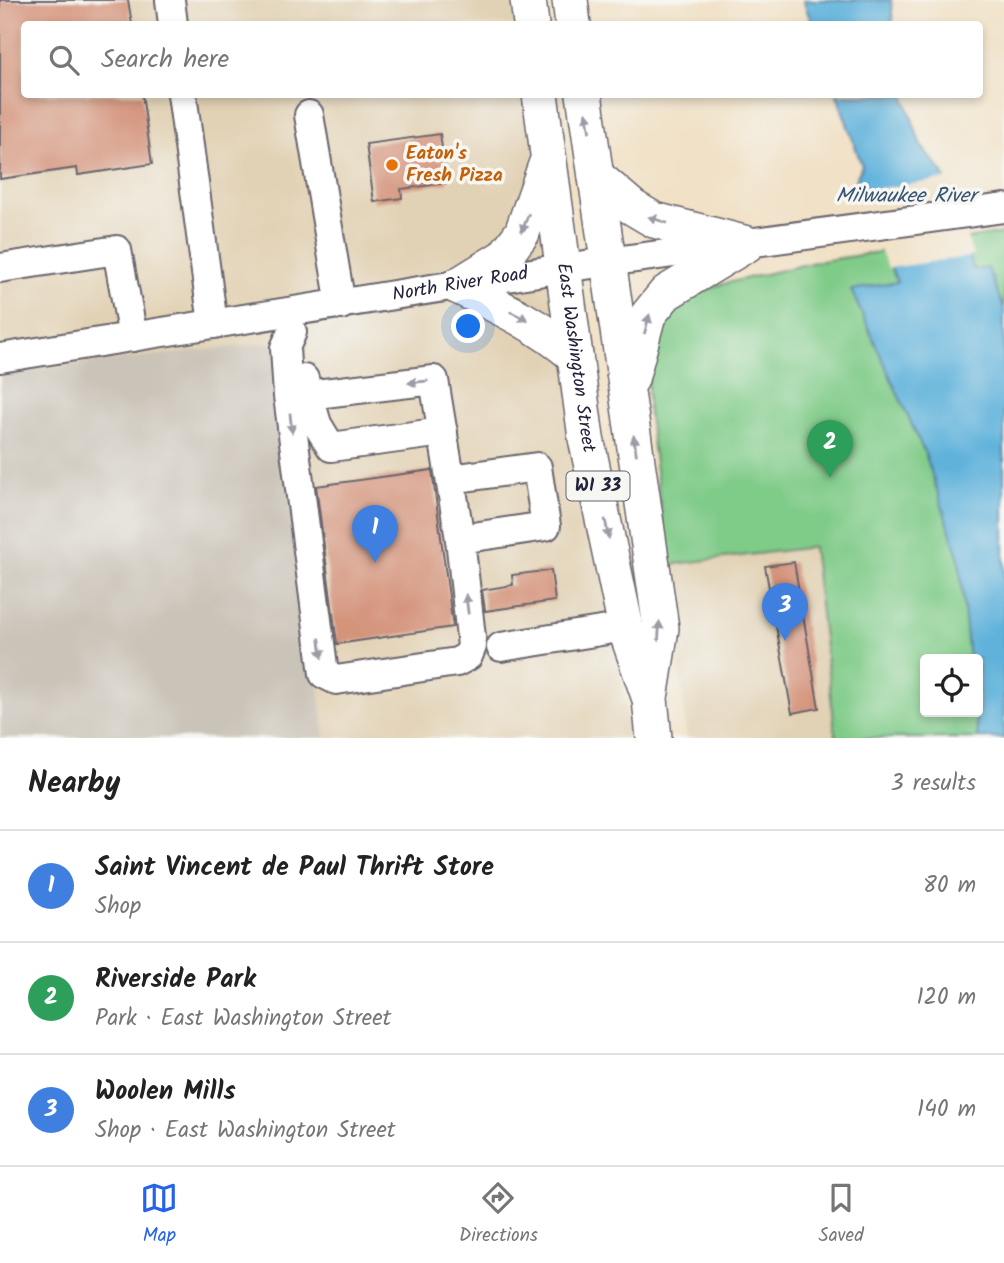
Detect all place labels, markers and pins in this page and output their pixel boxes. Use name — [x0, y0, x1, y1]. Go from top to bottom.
place label: Eaton's Fresh Pizza — [406, 139, 503, 191]
marker: Eaton's Fresh Pizza — [384, 157, 400, 173]
pin: 2 — [807, 420, 853, 478]
pin: 1 — [352, 505, 398, 563]
pin: 3 — [762, 583, 808, 641]

